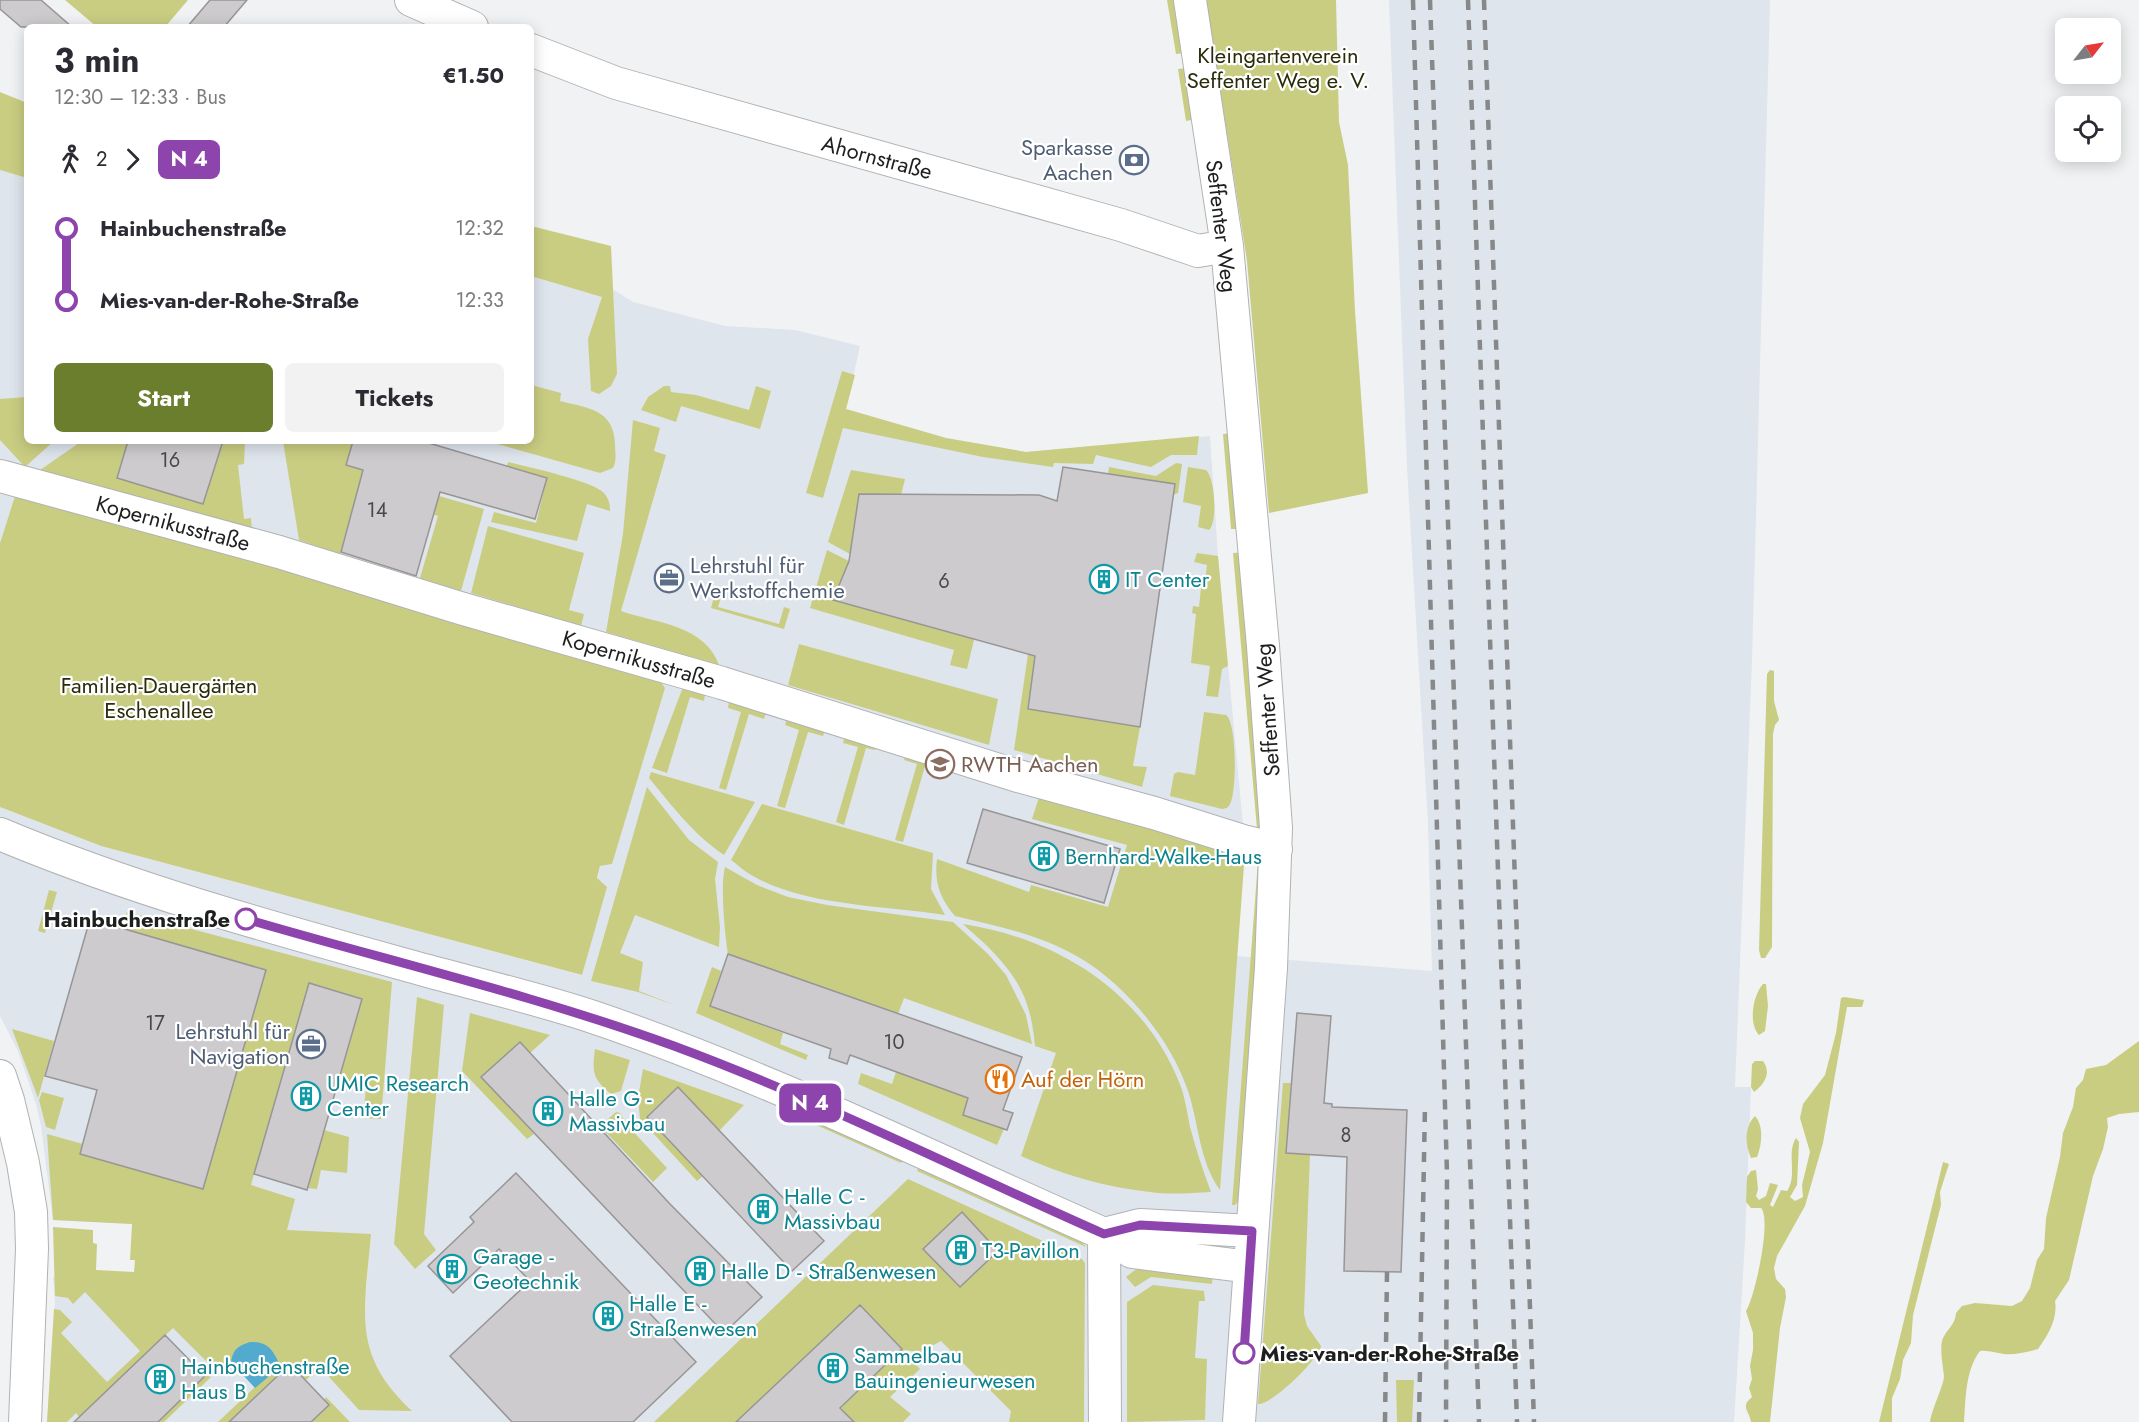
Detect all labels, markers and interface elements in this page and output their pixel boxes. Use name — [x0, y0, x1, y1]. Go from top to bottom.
north arrow — [2055, 18, 2121, 84]
map controls — [2055, 18, 2121, 162]
text: 3 min — [54, 37, 140, 84]
park label: Kleingartenverein Seffenter Weg e. V. — [1187, 39, 1369, 96]
text: €1.50 — [443, 59, 504, 91]
text: 12:30 – 12:33 · Bus — [54, 83, 226, 112]
button: locate — [2055, 96, 2121, 162]
street label: Ahornstraße — [818, 127, 936, 187]
place label: Sparkasse Aachen — [1021, 131, 1113, 188]
icon: walk — [54, 143, 87, 176]
icon: forward — [116, 143, 149, 176]
text: N 4 — [170, 144, 208, 174]
bank icon: Sparkasse Aachen — [1118, 144, 1150, 176]
text: 2 — [96, 145, 107, 174]
street label: Seffenter Weg — [1198, 158, 1246, 294]
text: Hainbuchenstraße — [100, 212, 287, 244]
text: 12:32 — [455, 214, 504, 243]
text: Mies-van-der-Rohe-Straße — [100, 284, 359, 316]
text: 12:33 — [456, 286, 504, 315]
button: Start — [54, 363, 273, 432]
button: Tickets — [285, 363, 504, 432]
house number: 16 — [160, 446, 180, 475]
street label: Kopernikusstraße — [92, 487, 254, 559]
house number: 14 — [367, 496, 388, 525]
place label: Lehrstuhl für Werkstoffchemie — [690, 549, 845, 606]
office icon: Lehrstuhl für Werkstoffchemie — [653, 562, 685, 594]
building icon: IT Center — [1088, 563, 1120, 595]
place label: IT Center — [1125, 563, 1210, 595]
house number: 6 — [938, 567, 950, 596]
street label: Kopernikusstraße — [558, 622, 720, 696]
street label: Seffenter Weg — [1246, 642, 1288, 778]
park label: Familien-Dauergärten Eschenallee — [61, 669, 257, 726]
school or university icon: RWTH Aachen — [924, 748, 956, 780]
place label: RWTH Aachen — [961, 748, 1099, 780]
building icon: Bernhard-Walke-Haus — [1028, 840, 1060, 872]
place label: Bernhard-Walke-Haus — [1065, 840, 1262, 872]
place label: Hainbuchenstraße — [43, 903, 230, 935]
marker: Hainbuchenstraße — [235, 908, 257, 930]
house number: 17 — [145, 1009, 165, 1038]
place label: Lehrstuhl für Navigation — [175, 1015, 290, 1072]
office icon: Lehrstuhl für Navigation — [295, 1028, 327, 1060]
house number: 10 — [884, 1028, 905, 1057]
restaurant icon: Auf der Hörn — [984, 1063, 1016, 1095]
place label: Auf der Hörn — [1021, 1063, 1144, 1095]
place label: UMIC Research Center — [327, 1067, 469, 1124]
building icon: UMIC Research Center — [290, 1080, 322, 1112]
place label: Halle G - Massivbau — [569, 1082, 665, 1139]
line badge: N 4 — [776, 1084, 844, 1122]
text: N 4 — [791, 1088, 829, 1118]
building icon: Halle G - Massivbau — [532, 1095, 564, 1127]
house number: 8 — [1341, 1121, 1351, 1150]
place label: Halle C - Massivbau — [784, 1180, 880, 1237]
building icon: Halle C - Massivbau — [747, 1193, 779, 1225]
building icon: T3-Pavillon — [945, 1234, 977, 1266]
place label: T3-Pavillon — [982, 1234, 1080, 1266]
place label: Garage - Geotechnik — [473, 1240, 579, 1297]
building icon: Garage - Geotechnik — [436, 1253, 468, 1285]
building icon: Halle D - Straßenwesen — [684, 1255, 716, 1287]
place label: Halle D - Straßenwesen — [721, 1255, 937, 1287]
place label: Halle E - Straßenwesen — [629, 1287, 757, 1344]
building icon: Halle E - Straßenwesen — [592, 1300, 624, 1332]
place label: Mies-van-der-Rohe-Straße — [1260, 1337, 1519, 1369]
place label: Sammelbau Bauingenieurwesen — [854, 1339, 1036, 1396]
marker: Mies-van-der-Rohe-Straße — [1233, 1342, 1255, 1364]
place label: Hainbuchenstraße Haus B — [181, 1350, 350, 1407]
building icon: Sammelbau Bauingenieurwesen — [817, 1352, 849, 1384]
building icon: Hainbuchenstraße Haus B — [144, 1363, 176, 1395]

